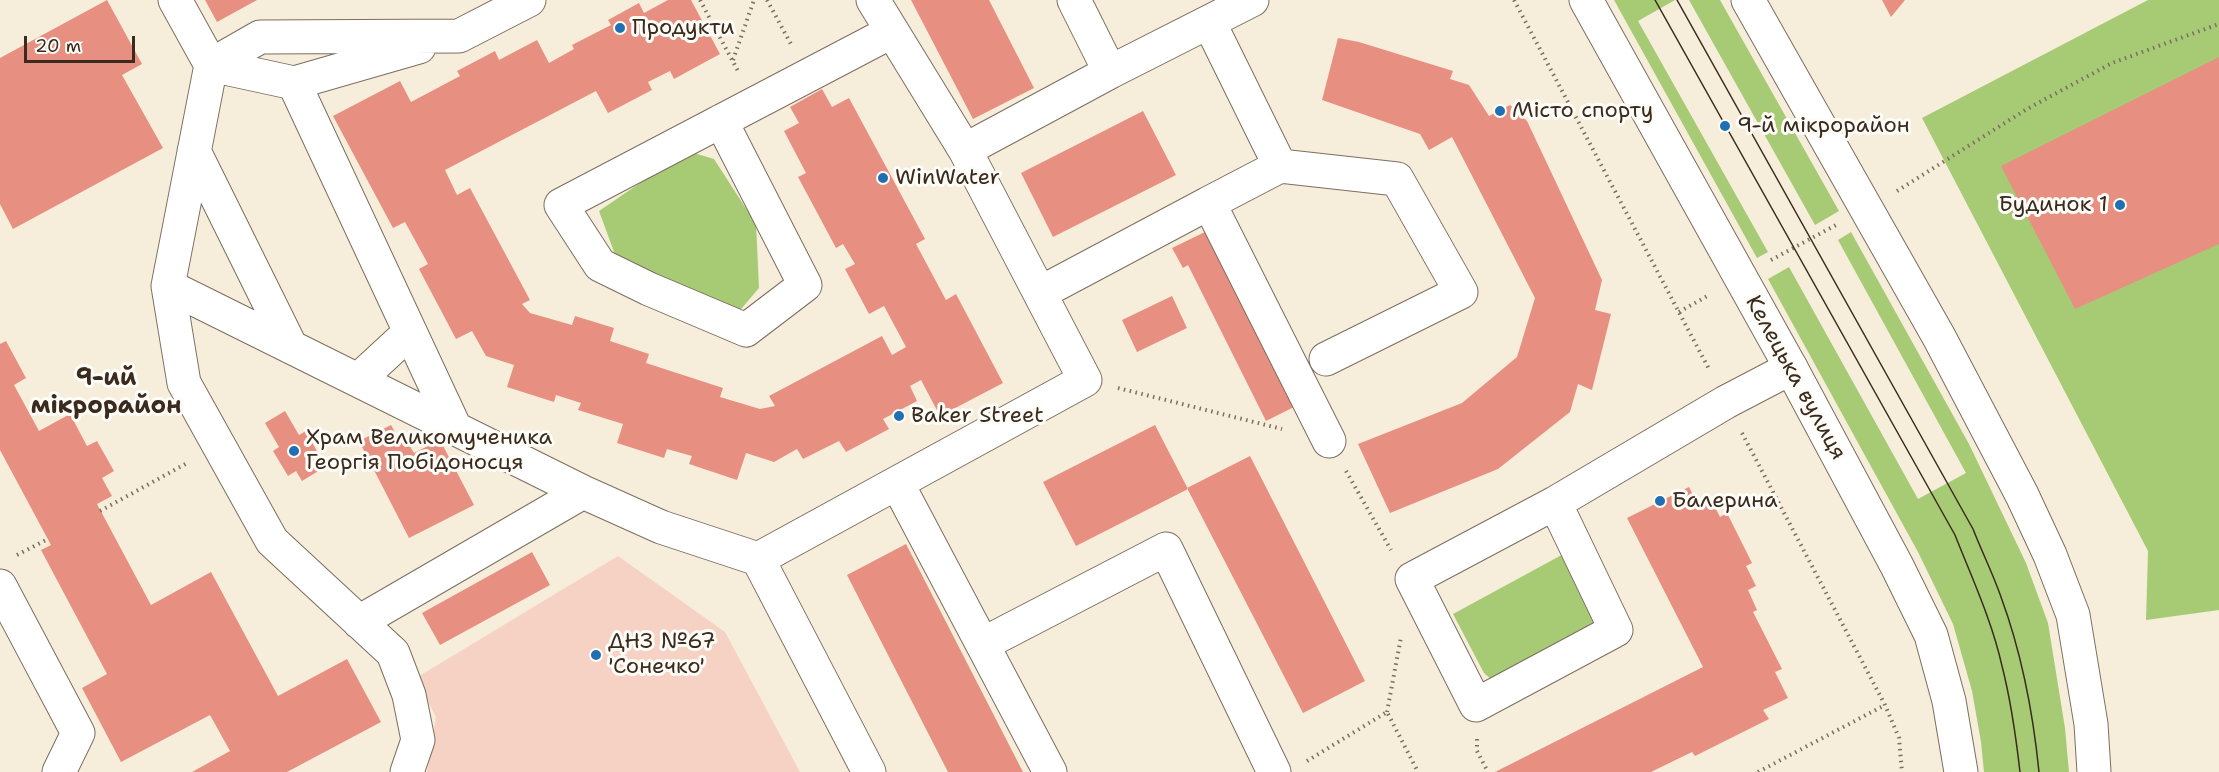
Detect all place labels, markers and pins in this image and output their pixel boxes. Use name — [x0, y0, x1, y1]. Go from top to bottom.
place label: Продукти — [632, 15, 734, 41]
marker: Продукти — [613, 21, 627, 35]
place label: Місто спорту — [1512, 98, 1653, 124]
marker: Місто спорту — [1493, 104, 1507, 118]
place label: 9-й мікрорайон — [1737, 113, 1910, 139]
marker: 9-й мікрорайон — [1718, 119, 1732, 133]
place label: WinWater — [895, 165, 1000, 191]
marker: WinWater — [876, 171, 890, 185]
place label: Будинок 1 — [1998, 192, 2108, 218]
marker: Будинок 1 — [2113, 198, 2127, 212]
place label: Baker Street — [911, 403, 1044, 429]
marker: Baker Street — [892, 409, 906, 423]
place label: Храм Великомученика Георгія Побідоносця — [306, 425, 552, 476]
marker: Храм Великомученика Георгія Побідоносця — [287, 444, 301, 458]
place label: Балерина — [1672, 488, 1778, 514]
marker: Балерина — [1653, 494, 1667, 508]
place label: ДНЗ №67 'Сонечко' — [608, 629, 716, 680]
marker: ДНЗ №67 'Сонечко' — [589, 648, 603, 662]

